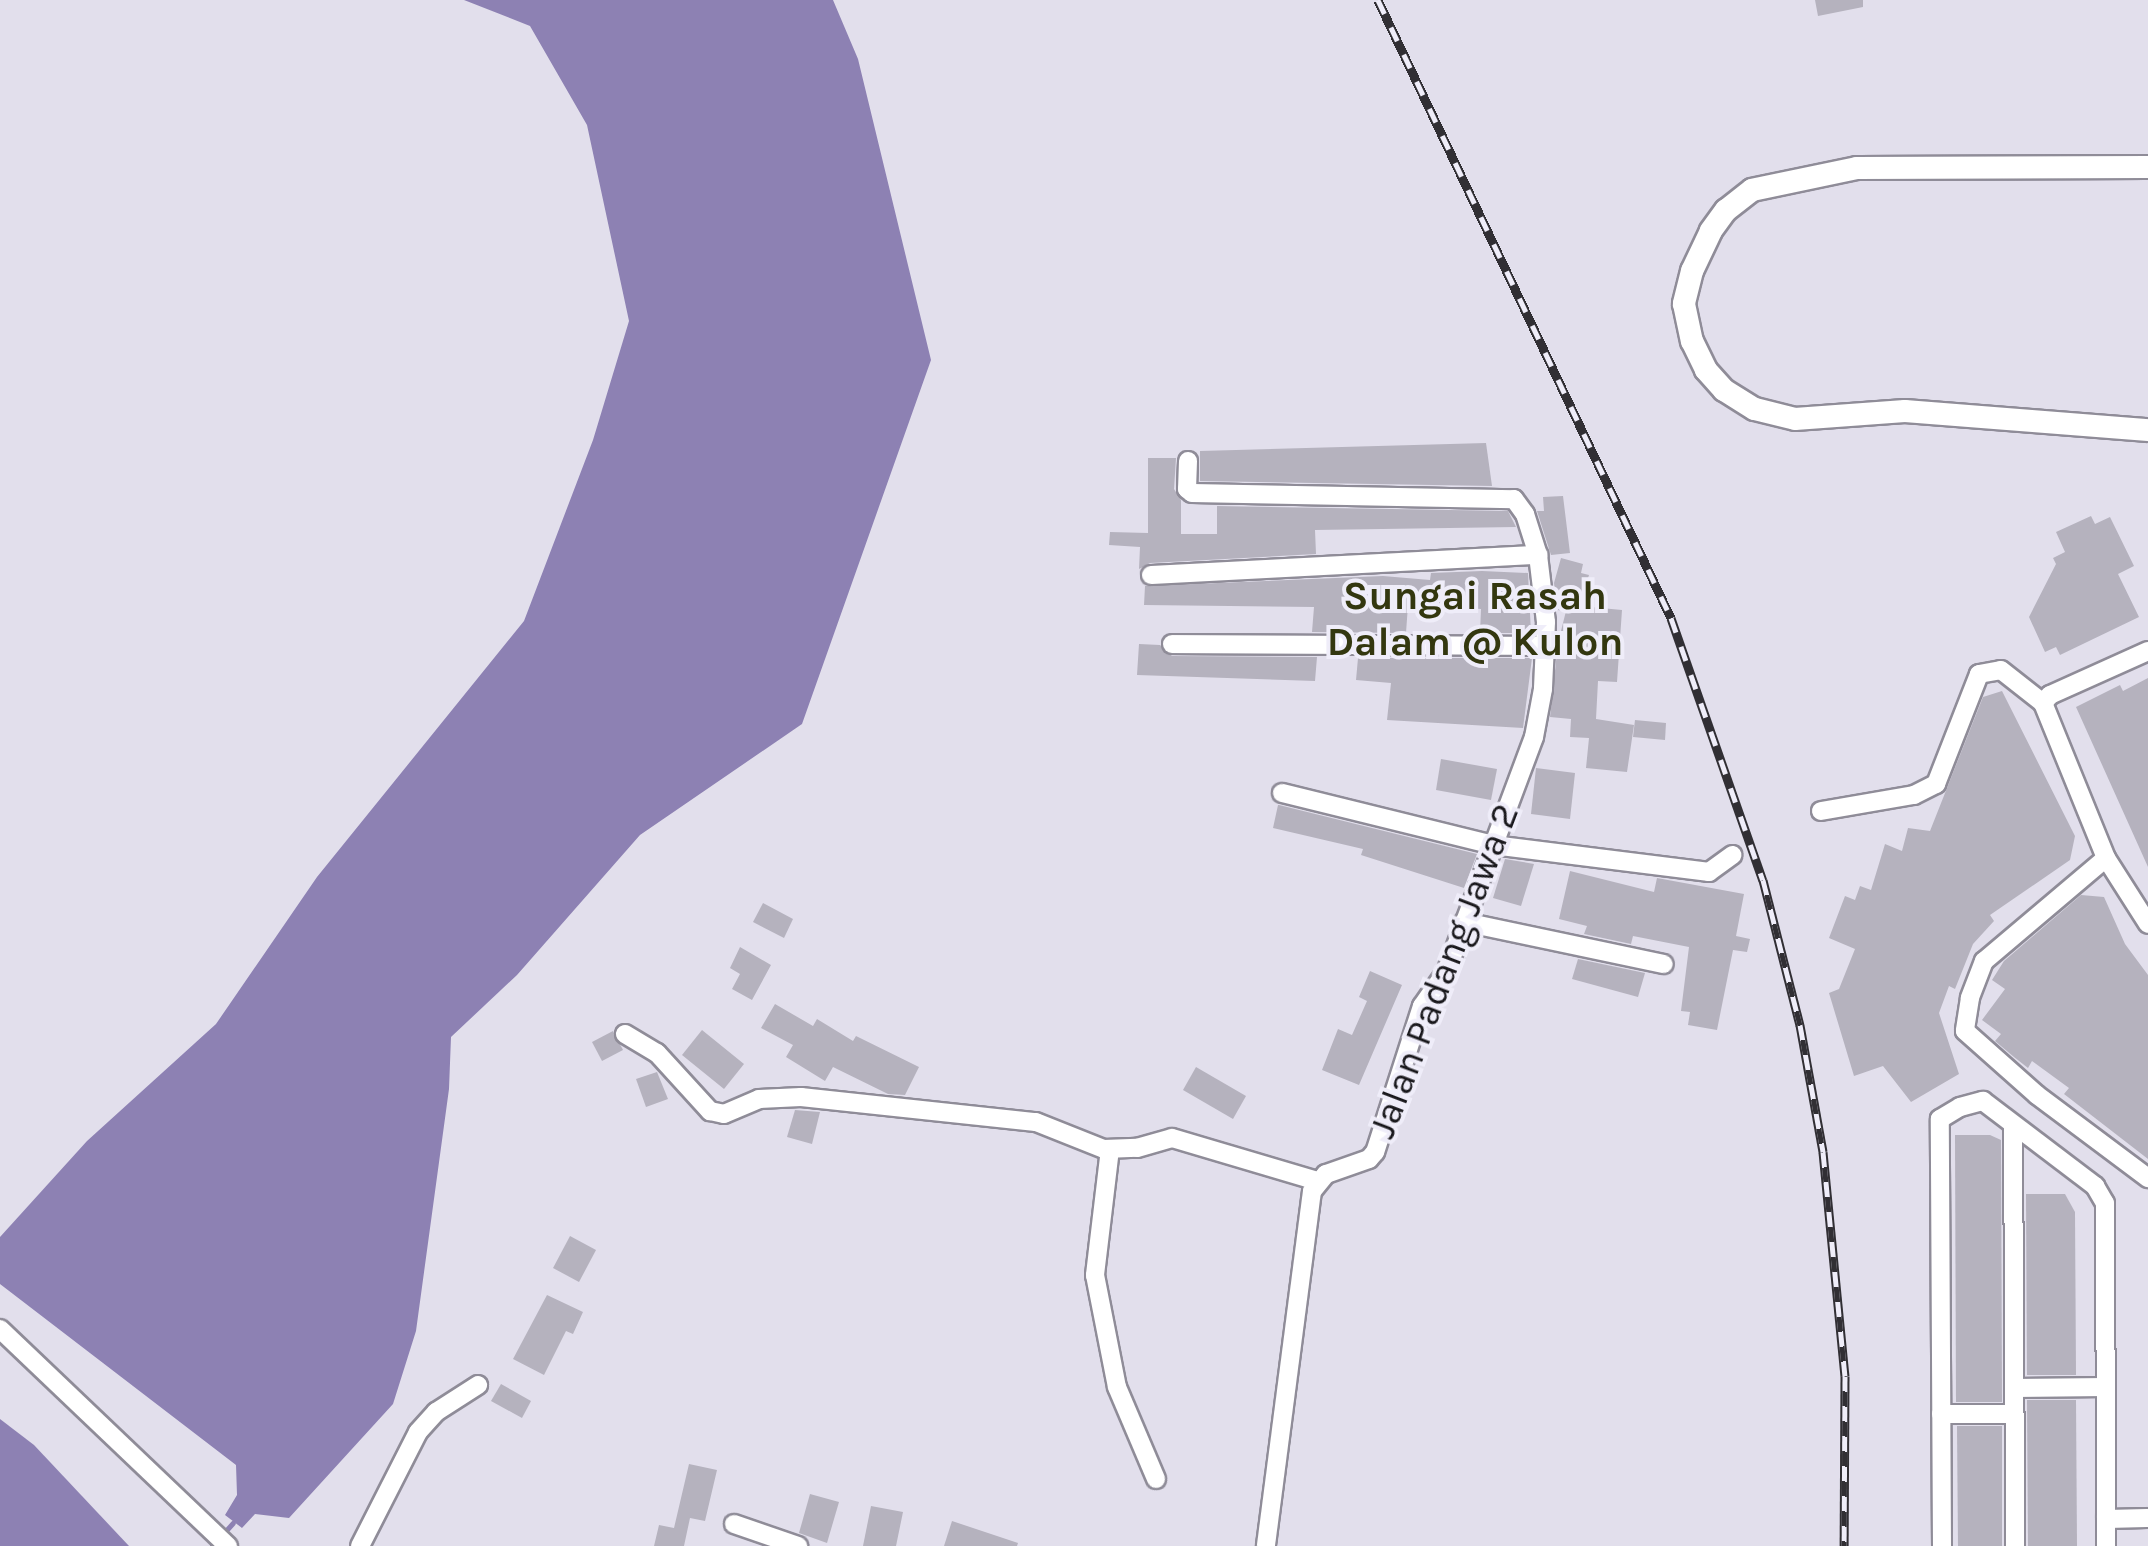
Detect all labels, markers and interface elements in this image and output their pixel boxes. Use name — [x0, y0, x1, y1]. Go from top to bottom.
district label: Sungai Rasah Dalam @ Kulon — [1327, 572, 1623, 666]
street label: Jalan Padang Jawa 2 — [1359, 797, 1529, 1145]

